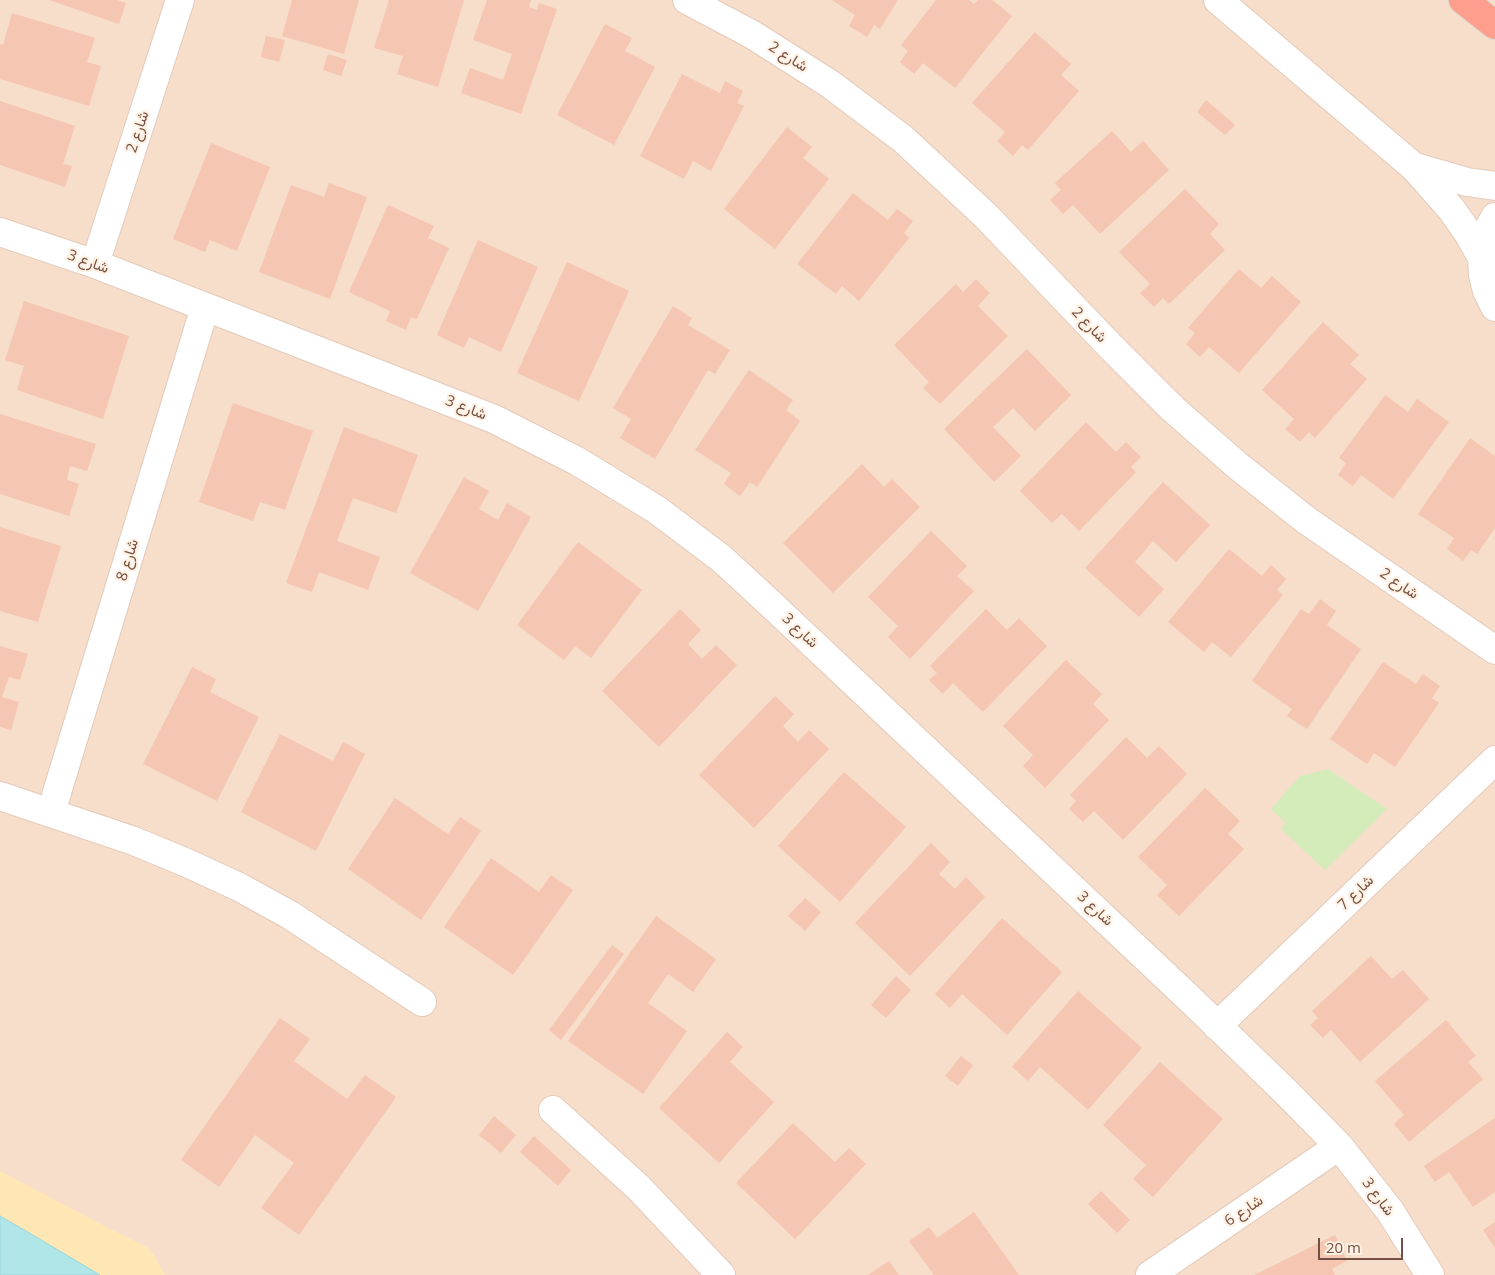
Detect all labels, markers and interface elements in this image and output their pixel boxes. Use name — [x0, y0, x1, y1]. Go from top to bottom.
street label: شارع 2 — [765, 38, 811, 76]
street label: شارع 2 — [123, 109, 153, 155]
street label: شارع 3 — [65, 246, 111, 278]
street label: شارع 2 — [1068, 303, 1110, 347]
street label: شارع 3 — [443, 392, 489, 424]
street label: شارع 8 — [113, 537, 143, 583]
street label: شارع 2 — [1376, 565, 1422, 603]
street label: شارع 3 — [778, 610, 822, 652]
street label: شارع 7 — [1334, 872, 1378, 914]
street label: شارع 3 — [1073, 888, 1117, 930]
street label: شارع 3 — [1358, 1175, 1398, 1219]
street label: شارع 6 — [1221, 1192, 1267, 1230]
scale bar — [1320, 1228, 1405, 1260]
text: 20 m — [1326, 1237, 1361, 1257]

